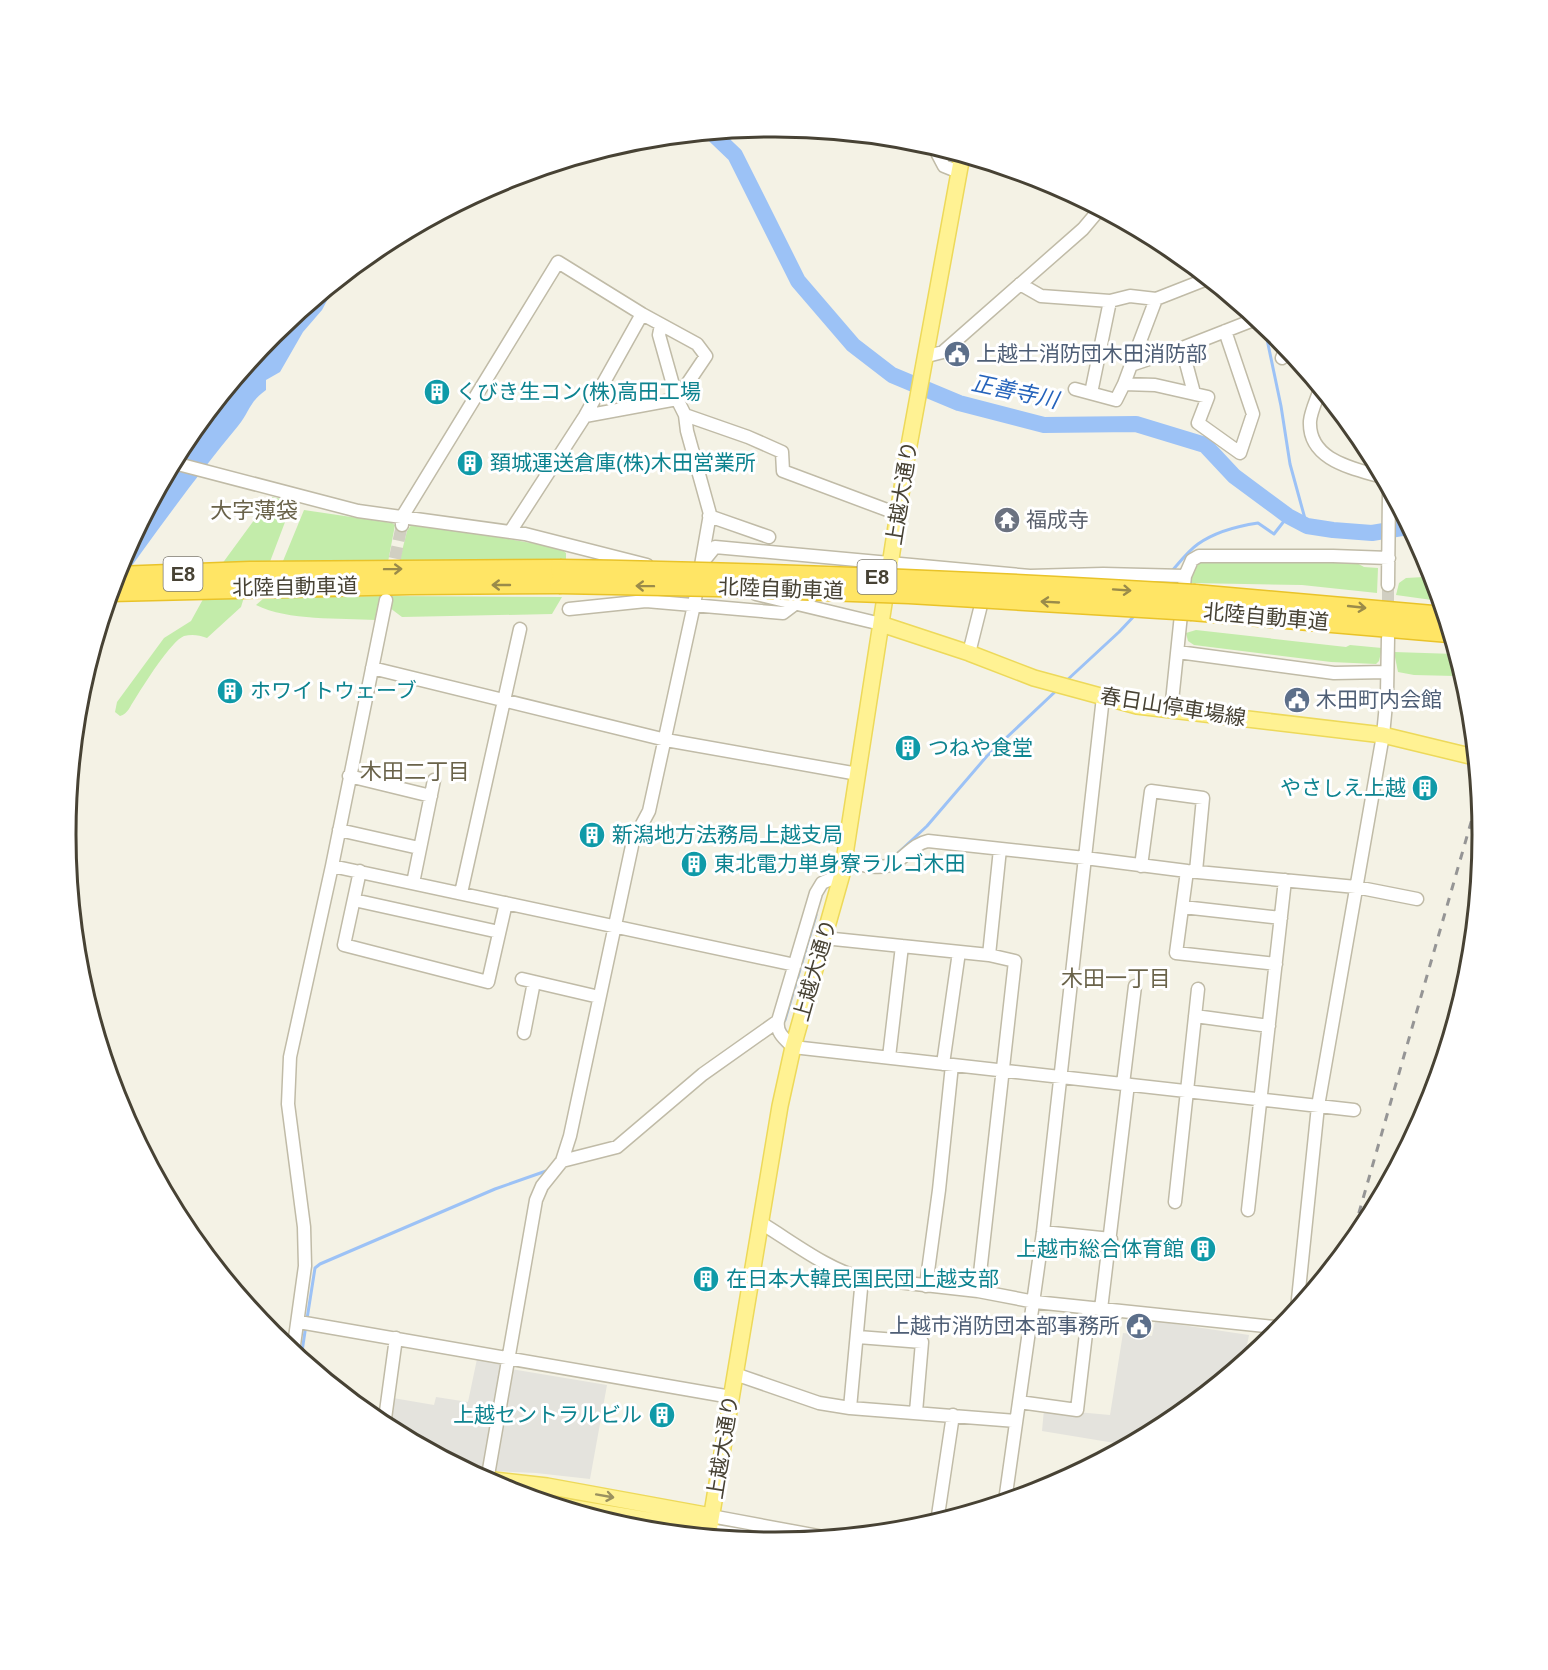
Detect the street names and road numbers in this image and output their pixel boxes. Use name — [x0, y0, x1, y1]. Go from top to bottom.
street label: 上越大通り — [882, 439, 921, 547]
road number: E8 — [164, 557, 202, 591]
road number: E8 — [858, 560, 896, 594]
street label: 北陸自動車道 — [232, 574, 358, 599]
street label: 北陸自動車道 — [718, 575, 844, 602]
street label: 北陸自動車道 — [1202, 600, 1330, 633]
street label: 春日山停車場線 — [1099, 684, 1247, 729]
street label: 上越大通り — [789, 916, 840, 1023]
street label: 上越大通り — [703, 1393, 742, 1501]

